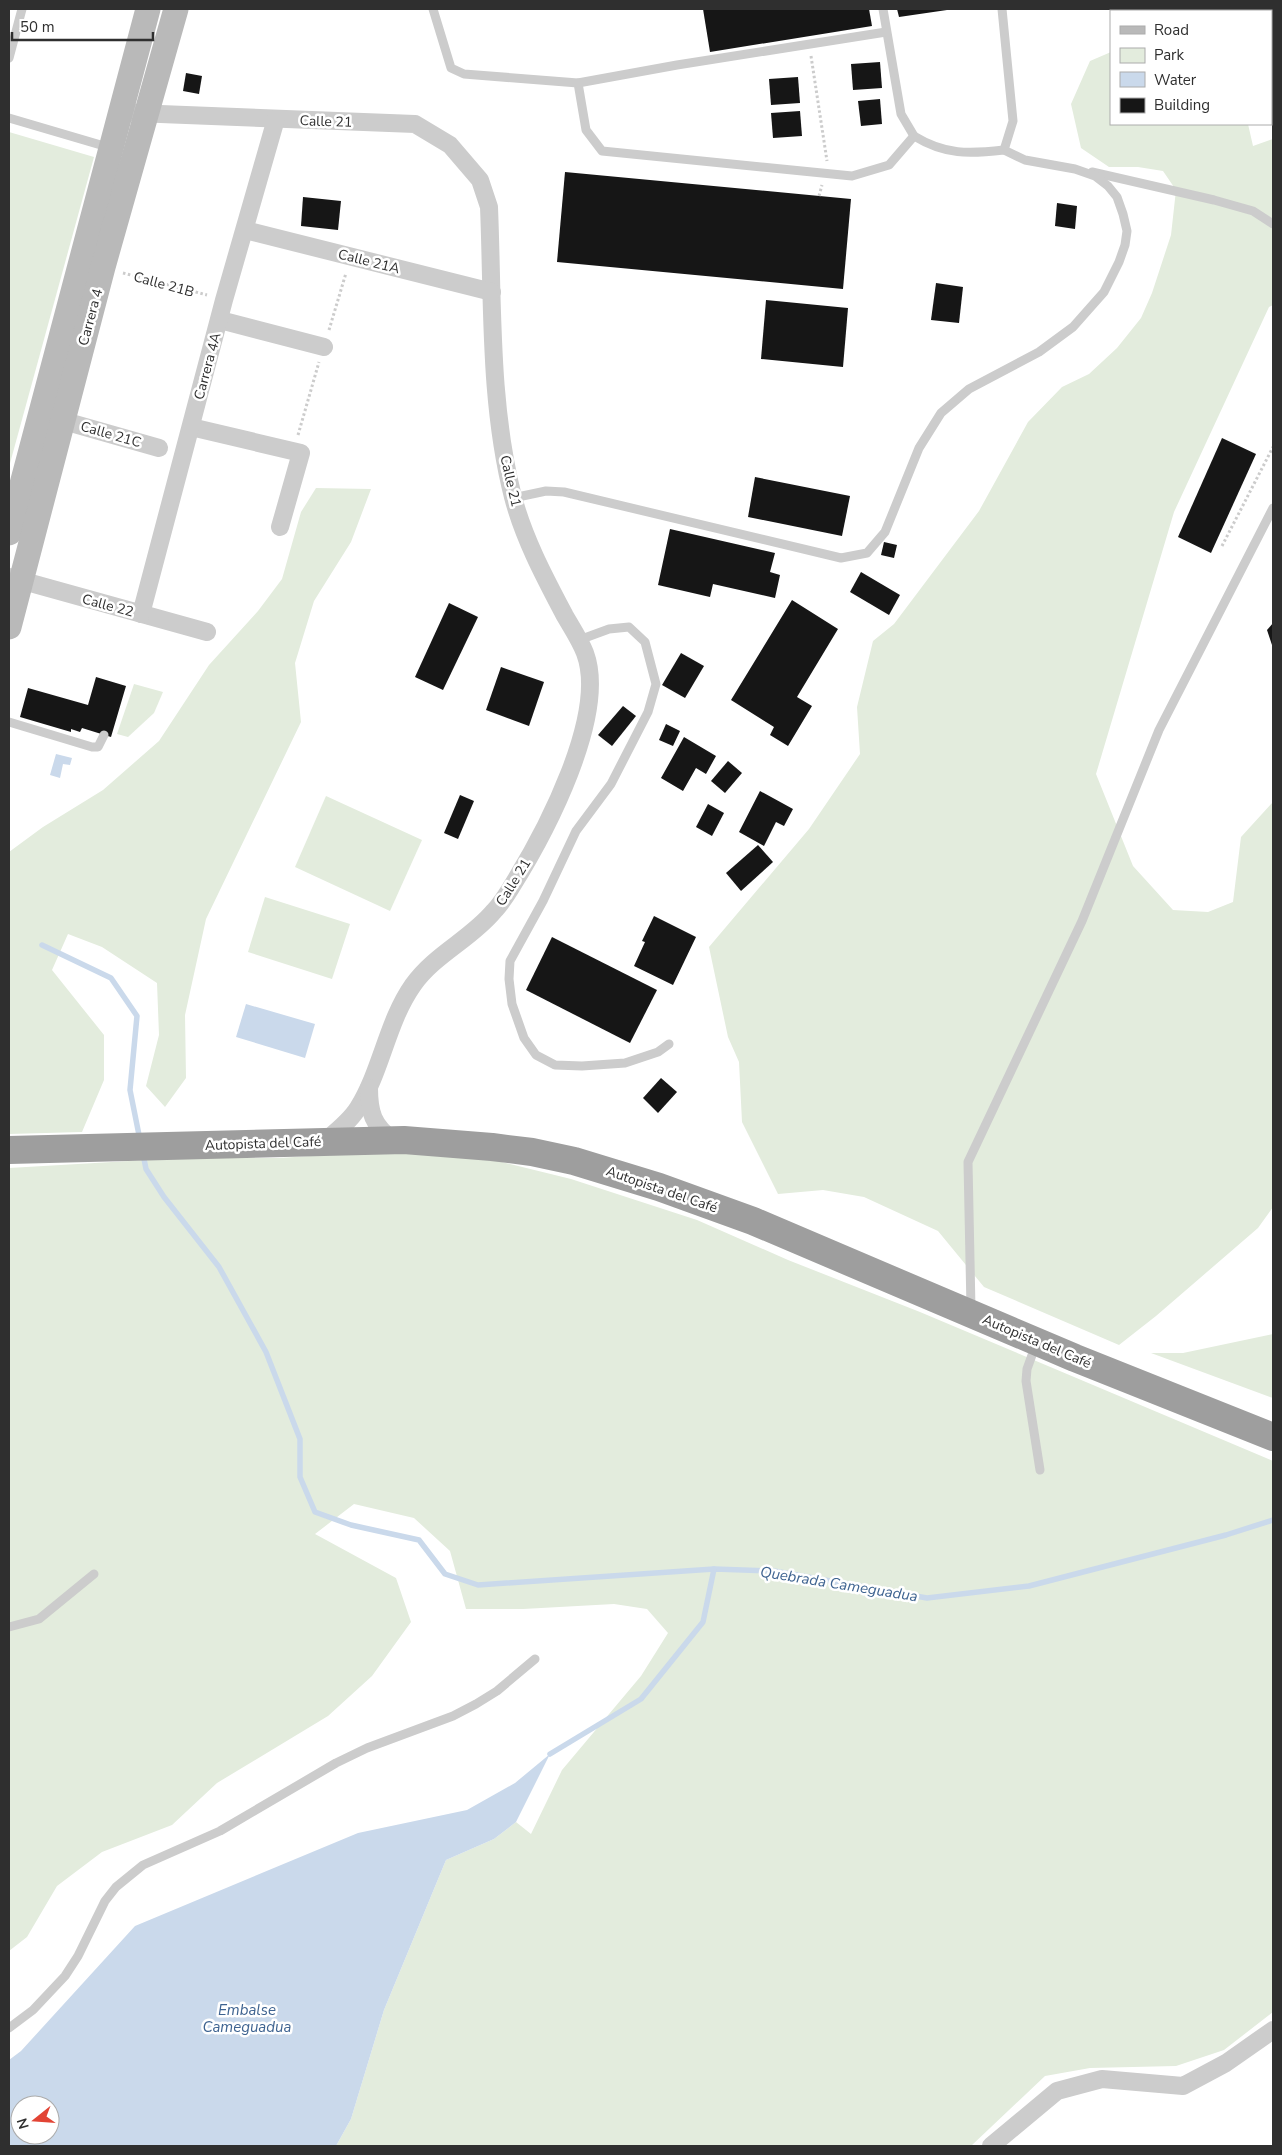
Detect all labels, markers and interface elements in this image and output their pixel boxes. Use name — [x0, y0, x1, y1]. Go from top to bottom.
scale bar — [12, 10, 154, 42]
legend — [1110, 10, 1272, 125]
text: 50 m — [20, 17, 55, 37]
text: Road — [1154, 20, 1189, 40]
text: Park — [1154, 45, 1184, 65]
text: Water — [1154, 70, 1197, 90]
text: Building — [1154, 95, 1210, 115]
street label: Calle 21 — [299, 111, 353, 132]
street label: Calle 21A — [336, 245, 402, 278]
street label: Calle 21B — [131, 267, 196, 302]
street label: Carrera 4 — [74, 286, 107, 348]
street label: Carrera 4A — [189, 331, 226, 402]
street label: Calle 21C — [78, 417, 143, 452]
street label: Calle 21 — [495, 453, 526, 509]
street label: Calle 22 — [80, 589, 136, 621]
street label: Calle 21 — [491, 855, 535, 910]
street label: Autopista del Café — [204, 1132, 322, 1155]
street label: Autopista del Café — [604, 1162, 720, 1217]
street label: Autopista del Café — [979, 1310, 1094, 1373]
water label: Quebrada Cameguadua — [759, 1562, 919, 1606]
water label: Embalse Cameguadua — [203, 2000, 291, 2037]
north arrow — [10, 2095, 60, 2145]
text: N — [12, 2116, 34, 2131]

